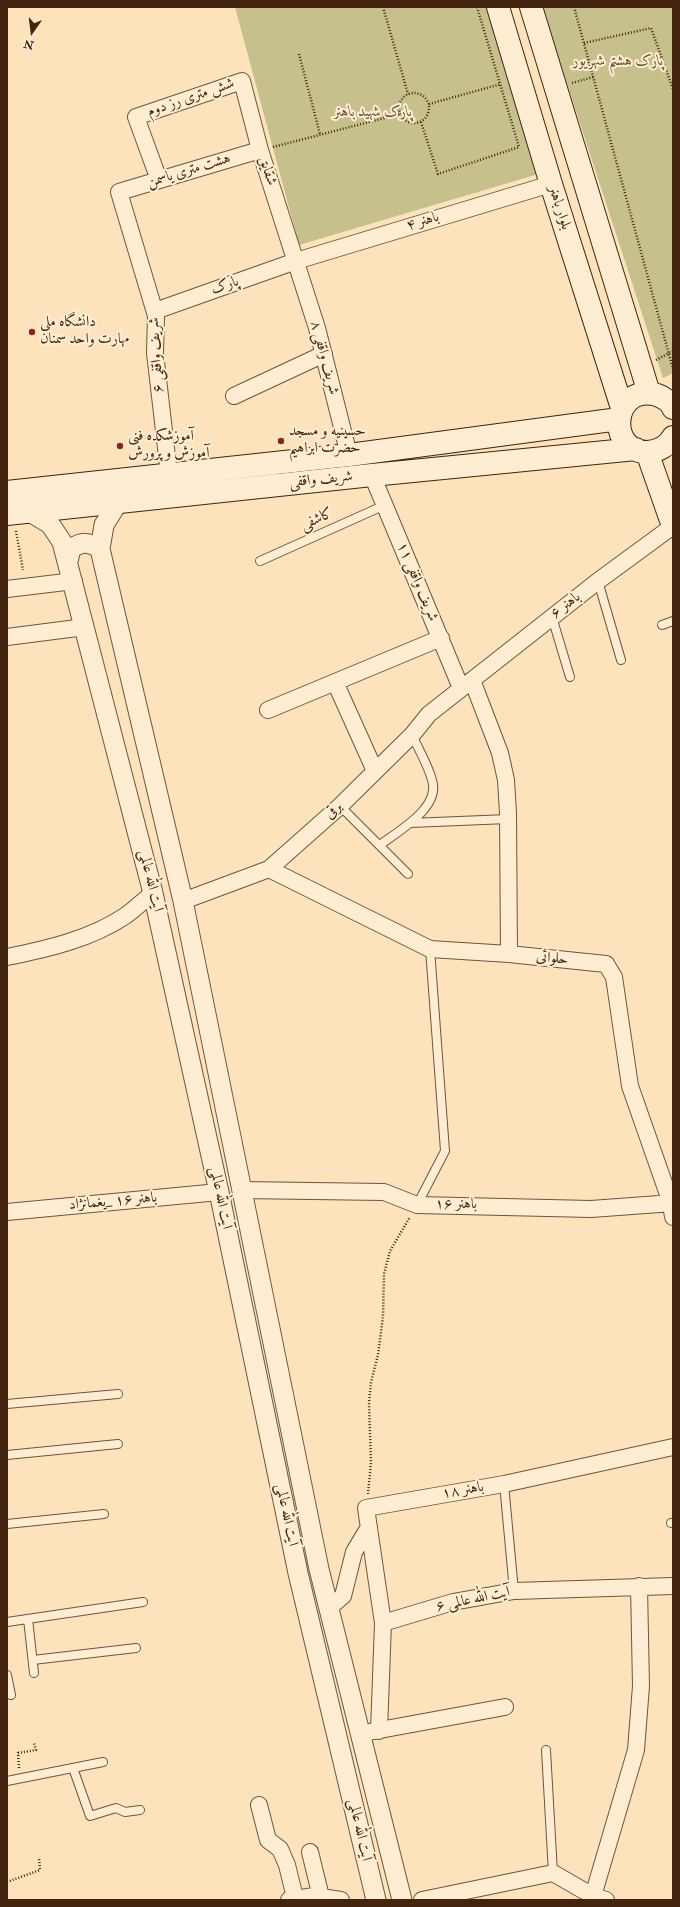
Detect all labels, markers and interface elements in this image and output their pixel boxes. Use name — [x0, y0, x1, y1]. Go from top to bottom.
north arrow — [12, 12, 52, 52]
text: N — [23, 37, 35, 52]
park label: پارک هشتم شهریور — [572, 53, 664, 71]
street label: شش متری رز دوم — [145, 75, 237, 121]
park label: پارک شهید باهنر — [334, 104, 412, 122]
street label: هشت متری یاسمن — [145, 150, 233, 192]
street label: شقایق — [254, 154, 280, 188]
street label: بلوار باهنر — [543, 184, 575, 232]
street label: باهنر ۴ — [404, 209, 442, 235]
street label: پارک — [209, 273, 241, 299]
place label: دانشگاه ملی مهارت واحد سمنان — [40, 314, 129, 349]
street label: شریف واقفی ۶ — [145, 317, 169, 393]
street label: شریف واقفی ۸ — [306, 319, 342, 397]
marker: دانشگاه ملی مهارت واحد سمنان — [27, 327, 37, 337]
place label: حسینیه و مسجد حضرت ابراهیم — [289, 423, 366, 458]
place label: آموزشکده فنی آموزش و پرورش — [128, 428, 209, 463]
marker: حسینیه و مسجد حضرت ابراهیم — [276, 436, 286, 446]
marker: آموزشکده فنی آموزش و پرورش — [115, 441, 125, 451]
street label: شریف واقفی — [288, 468, 354, 492]
street label: کاشفی — [298, 505, 336, 535]
street label: شریف واقفی ۱۱ — [392, 540, 442, 624]
street label: باهنر ۶ — [547, 589, 585, 623]
street label: برقی — [321, 798, 347, 824]
street label: آیت الله عالمی — [134, 848, 166, 914]
street label: حلوائی — [535, 948, 569, 970]
street label: آیت الله عالمی — [205, 1165, 235, 1231]
street label: باهنر ۱۶ _یغمانژاد — [68, 1189, 158, 1215]
street label: باهنر ۱۶ — [435, 1196, 477, 1214]
street label: باهنر ۱۸ — [441, 1478, 485, 1504]
street label: آیت الله عالمی — [271, 1482, 301, 1548]
street label: آیت الله عالمی ۶ — [434, 1583, 512, 1617]
street label: آیت الله عالمی — [343, 1797, 375, 1863]

